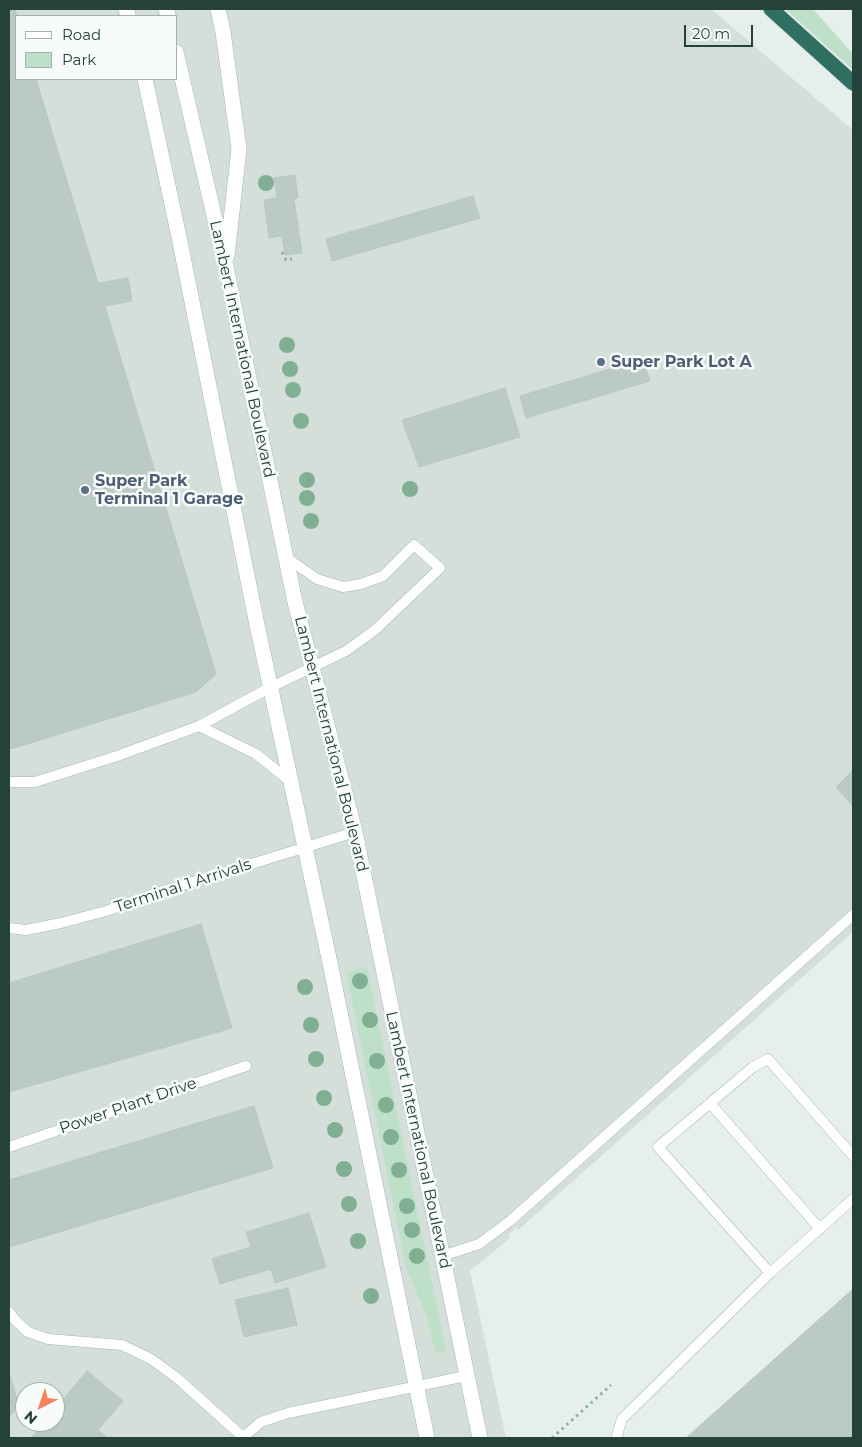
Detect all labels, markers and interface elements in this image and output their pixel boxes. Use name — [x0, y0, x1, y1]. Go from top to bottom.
legend — [15, 15, 178, 80]
scale bar — [687, 15, 756, 47]
text: 20 m — [692, 24, 730, 43]
text: Road — [62, 25, 101, 44]
text: Park — [62, 50, 96, 69]
street label: Lambert International Boulevard — [205, 218, 279, 480]
place label: Super Park Lot A — [611, 352, 752, 372]
marker: Super Park Lot A — [595, 356, 607, 368]
place label: Super Park Terminal 1 Garage — [95, 471, 243, 509]
marker: Super Park Terminal 1 Garage — [79, 484, 91, 496]
street label: Lambert International Boulevard — [290, 614, 372, 874]
street label: Terminal 1 Arrivals — [112, 855, 254, 917]
street label: Lambert International Boulevard — [381, 1009, 455, 1271]
street label: Power Plant Drive — [57, 1074, 199, 1138]
north arrow — [15, 1382, 65, 1432]
text: N — [21, 1407, 41, 1428]

